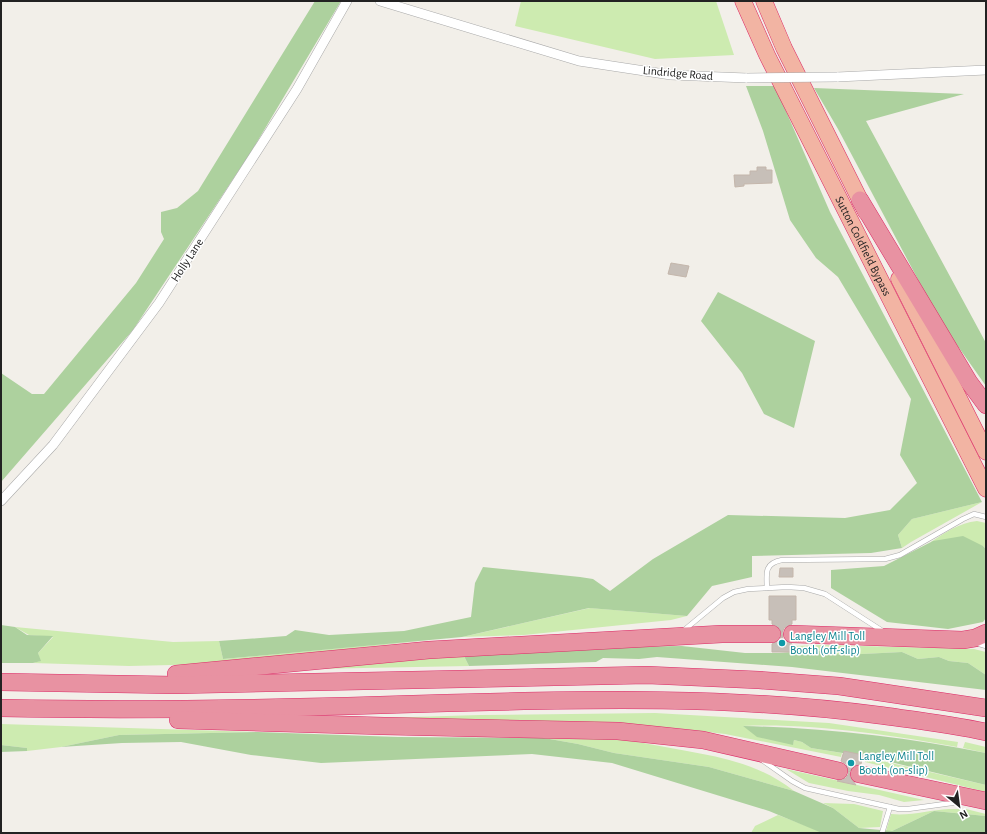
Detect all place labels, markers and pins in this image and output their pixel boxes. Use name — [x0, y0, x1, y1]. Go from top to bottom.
place label: Langley Mill Toll Booth (off-slip) — [790, 630, 865, 656]
marker: Langley Mill Toll Booth (off-slip) — [777, 638, 787, 648]
place label: Langley Mill Toll Booth (on-slip) — [859, 750, 934, 776]
marker: Langley Mill Toll Booth (on-slip) — [846, 758, 856, 768]

